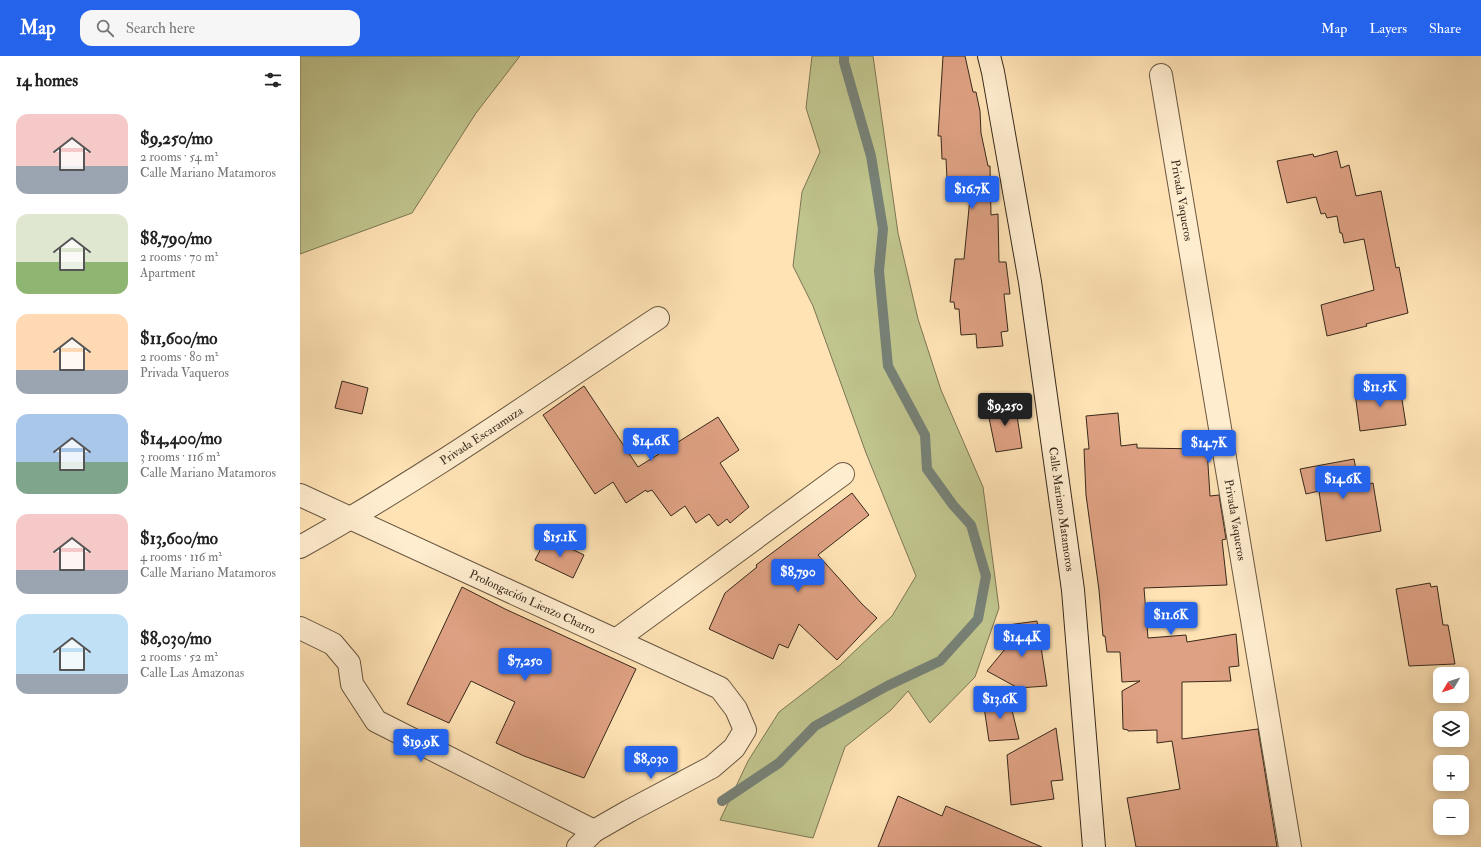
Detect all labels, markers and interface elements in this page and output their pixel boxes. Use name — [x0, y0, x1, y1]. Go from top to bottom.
search box — [80, 10, 360, 46]
text: Map — [20, 16, 56, 40]
icon: search — [94, 17, 116, 39]
text: Search here — [126, 19, 195, 38]
text: Map — [1321, 20, 1347, 37]
text: Layers — [1369, 20, 1407, 37]
text: Share — [1429, 20, 1461, 37]
icon: filters — [262, 69, 284, 91]
text: 14 homes — [16, 70, 78, 91]
text: $9,250/mo — [140, 128, 213, 149]
icon: home — [48, 130, 96, 178]
text: 2 rooms · 54 m² — [140, 149, 218, 165]
street label: Privada Vaqueros — [1167, 159, 1196, 242]
text: Calle Mariano Matamoros — [140, 165, 276, 181]
pin: $16.7K — [939, 176, 1005, 210]
text: $16.7K — [954, 181, 990, 197]
text: $8,790/mo — [140, 228, 212, 249]
icon: home — [48, 230, 96, 278]
text: 2 rooms · 70 m² — [140, 249, 218, 265]
text: Apartment — [140, 265, 196, 281]
text: $11,600/mo — [140, 328, 218, 349]
icon: home — [48, 330, 96, 378]
text: 2 rooms · 80 m² — [140, 349, 218, 365]
text: Privada Vaqueros — [140, 365, 229, 381]
pin: $11.5K — [1347, 374, 1413, 408]
text: $11.5K — [1363, 379, 1397, 395]
pin: $9,250 — [972, 393, 1038, 427]
text: $9,250 — [987, 398, 1023, 414]
street label: Privada Escaramuza — [437, 403, 527, 469]
text: $14,400/mo — [140, 428, 222, 449]
pin: $14.6K — [618, 428, 684, 462]
icon: home — [48, 430, 96, 478]
pin: $14.7K — [1176, 430, 1242, 464]
text: $14.6K — [632, 433, 670, 449]
text: $14.7K — [1191, 435, 1227, 451]
street label: Calle Mariano Matamoros — [1045, 446, 1077, 572]
text: 3 rooms · 116 m² — [140, 449, 220, 465]
text: Calle Mariano Matamoros — [140, 465, 276, 481]
pin: $14.6K — [1310, 466, 1376, 500]
text: $14.6K — [1324, 471, 1362, 487]
street label: Privada Vaqueros — [1221, 478, 1249, 562]
pin: $15.1K — [527, 524, 593, 558]
text: $13,600/mo — [140, 528, 218, 549]
text: $15.1K — [543, 529, 577, 545]
icon: home — [48, 530, 96, 578]
text: 4 rooms · 116 m² — [140, 549, 222, 565]
pin: $8,790 — [765, 559, 831, 593]
text: $8,790 — [780, 564, 816, 580]
text: Calle Mariano Matamoros — [140, 565, 276, 581]
street label: Prolongación Lienzo Charro — [467, 567, 598, 638]
pin: $11.6K — [1138, 602, 1204, 636]
text: $11.6K — [1154, 607, 1188, 623]
pin: $14.4K — [989, 624, 1055, 658]
text: $8,030/mo — [140, 628, 211, 649]
text: $14.4K — [1003, 629, 1041, 645]
icon: home — [48, 630, 96, 678]
pin: $7,250 — [492, 648, 558, 682]
text: 2 rooms · 52 m² — [140, 649, 218, 665]
text: $7,250 — [508, 653, 542, 669]
text: Calle Las Amazonas — [140, 665, 244, 681]
north arrow — [1433, 667, 1469, 703]
map controls — [1433, 667, 1469, 835]
pin: $13.6K — [967, 686, 1033, 720]
text: $13.6K — [982, 691, 1018, 707]
button: layers — [1433, 711, 1469, 747]
pin: $19.9K — [388, 729, 454, 763]
text: $19.9K — [403, 734, 439, 750]
pin: $8,030 — [618, 746, 684, 780]
text: $8,030 — [634, 751, 668, 767]
button: + — [1433, 755, 1469, 791]
button: − — [1433, 799, 1469, 835]

